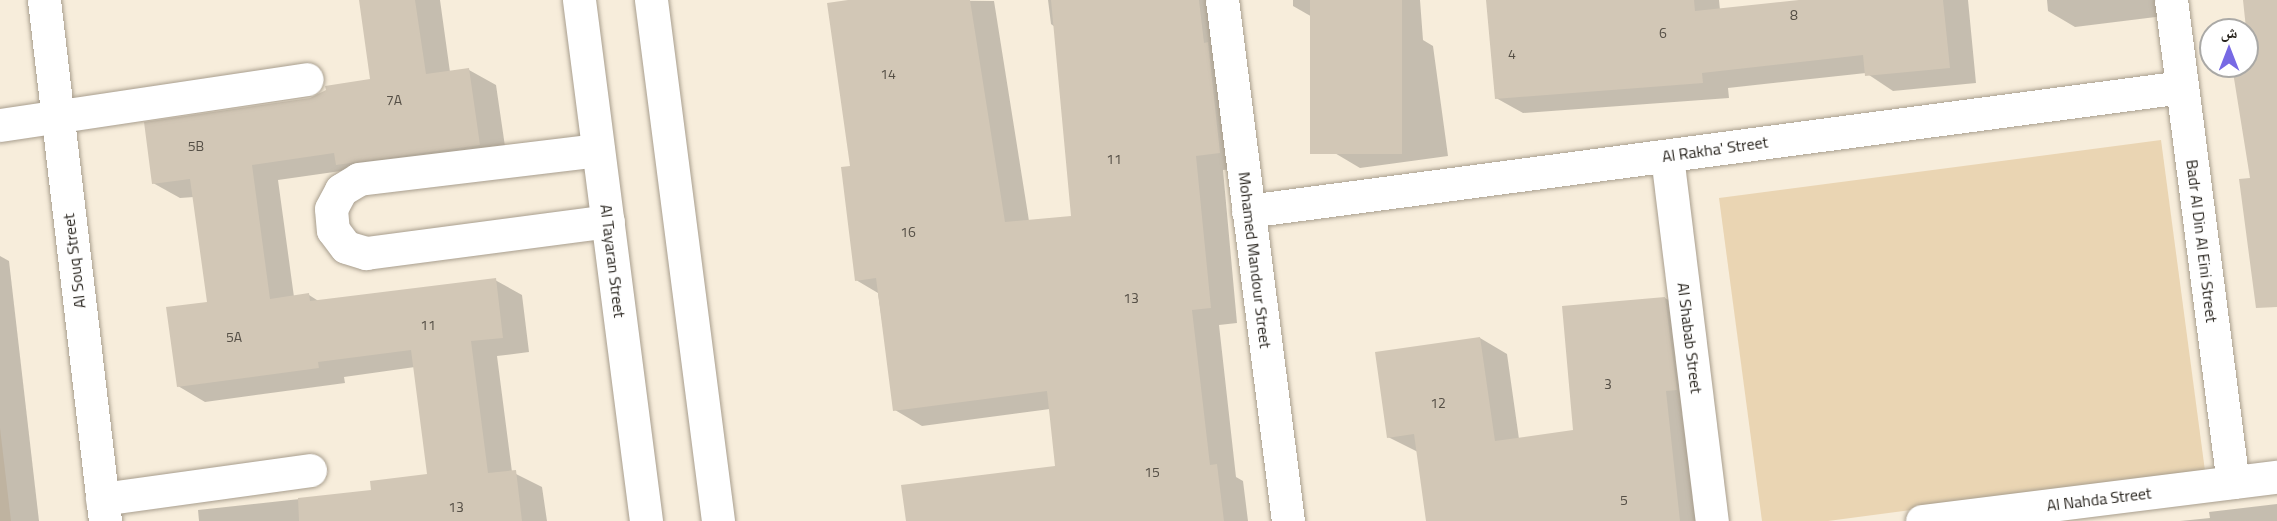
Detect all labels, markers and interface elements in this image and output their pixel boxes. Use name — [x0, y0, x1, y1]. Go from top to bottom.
house number: 8 — [1790, 7, 1798, 23]
north arrow — [2199, 18, 2259, 78]
text: ش — [2221, 20, 2237, 44]
house number: 6 — [1659, 25, 1667, 41]
house number: 4 — [1508, 46, 1516, 62]
house number: 14 — [880, 66, 896, 82]
house number: 7A — [386, 92, 402, 108]
street label: Al Rakha' Street — [1661, 132, 1769, 166]
house number: 5B — [188, 138, 204, 154]
house number: 11 — [1106, 151, 1122, 167]
street label: Badr Al Din Al Eini Street — [2182, 158, 2222, 324]
street label: Mohamed Mandour Street — [1235, 171, 1275, 349]
street label: Al Tayaran Street — [597, 203, 629, 319]
street label: Al Souq Street — [59, 212, 89, 310]
house number: 16 — [900, 224, 916, 240]
street label: Al Shabab Street — [1674, 281, 1706, 395]
house number: 13 — [1123, 290, 1139, 306]
house number: 11 — [420, 317, 436, 333]
house number: 5A — [226, 329, 242, 345]
house number: 3 — [1604, 376, 1612, 392]
house number: 12 — [1430, 395, 1446, 411]
house number: 15 — [1144, 464, 1160, 480]
street label: Al Nahda Street — [2046, 483, 2152, 515]
house number: 5 — [1620, 492, 1628, 508]
house number: 13 — [448, 499, 464, 515]

